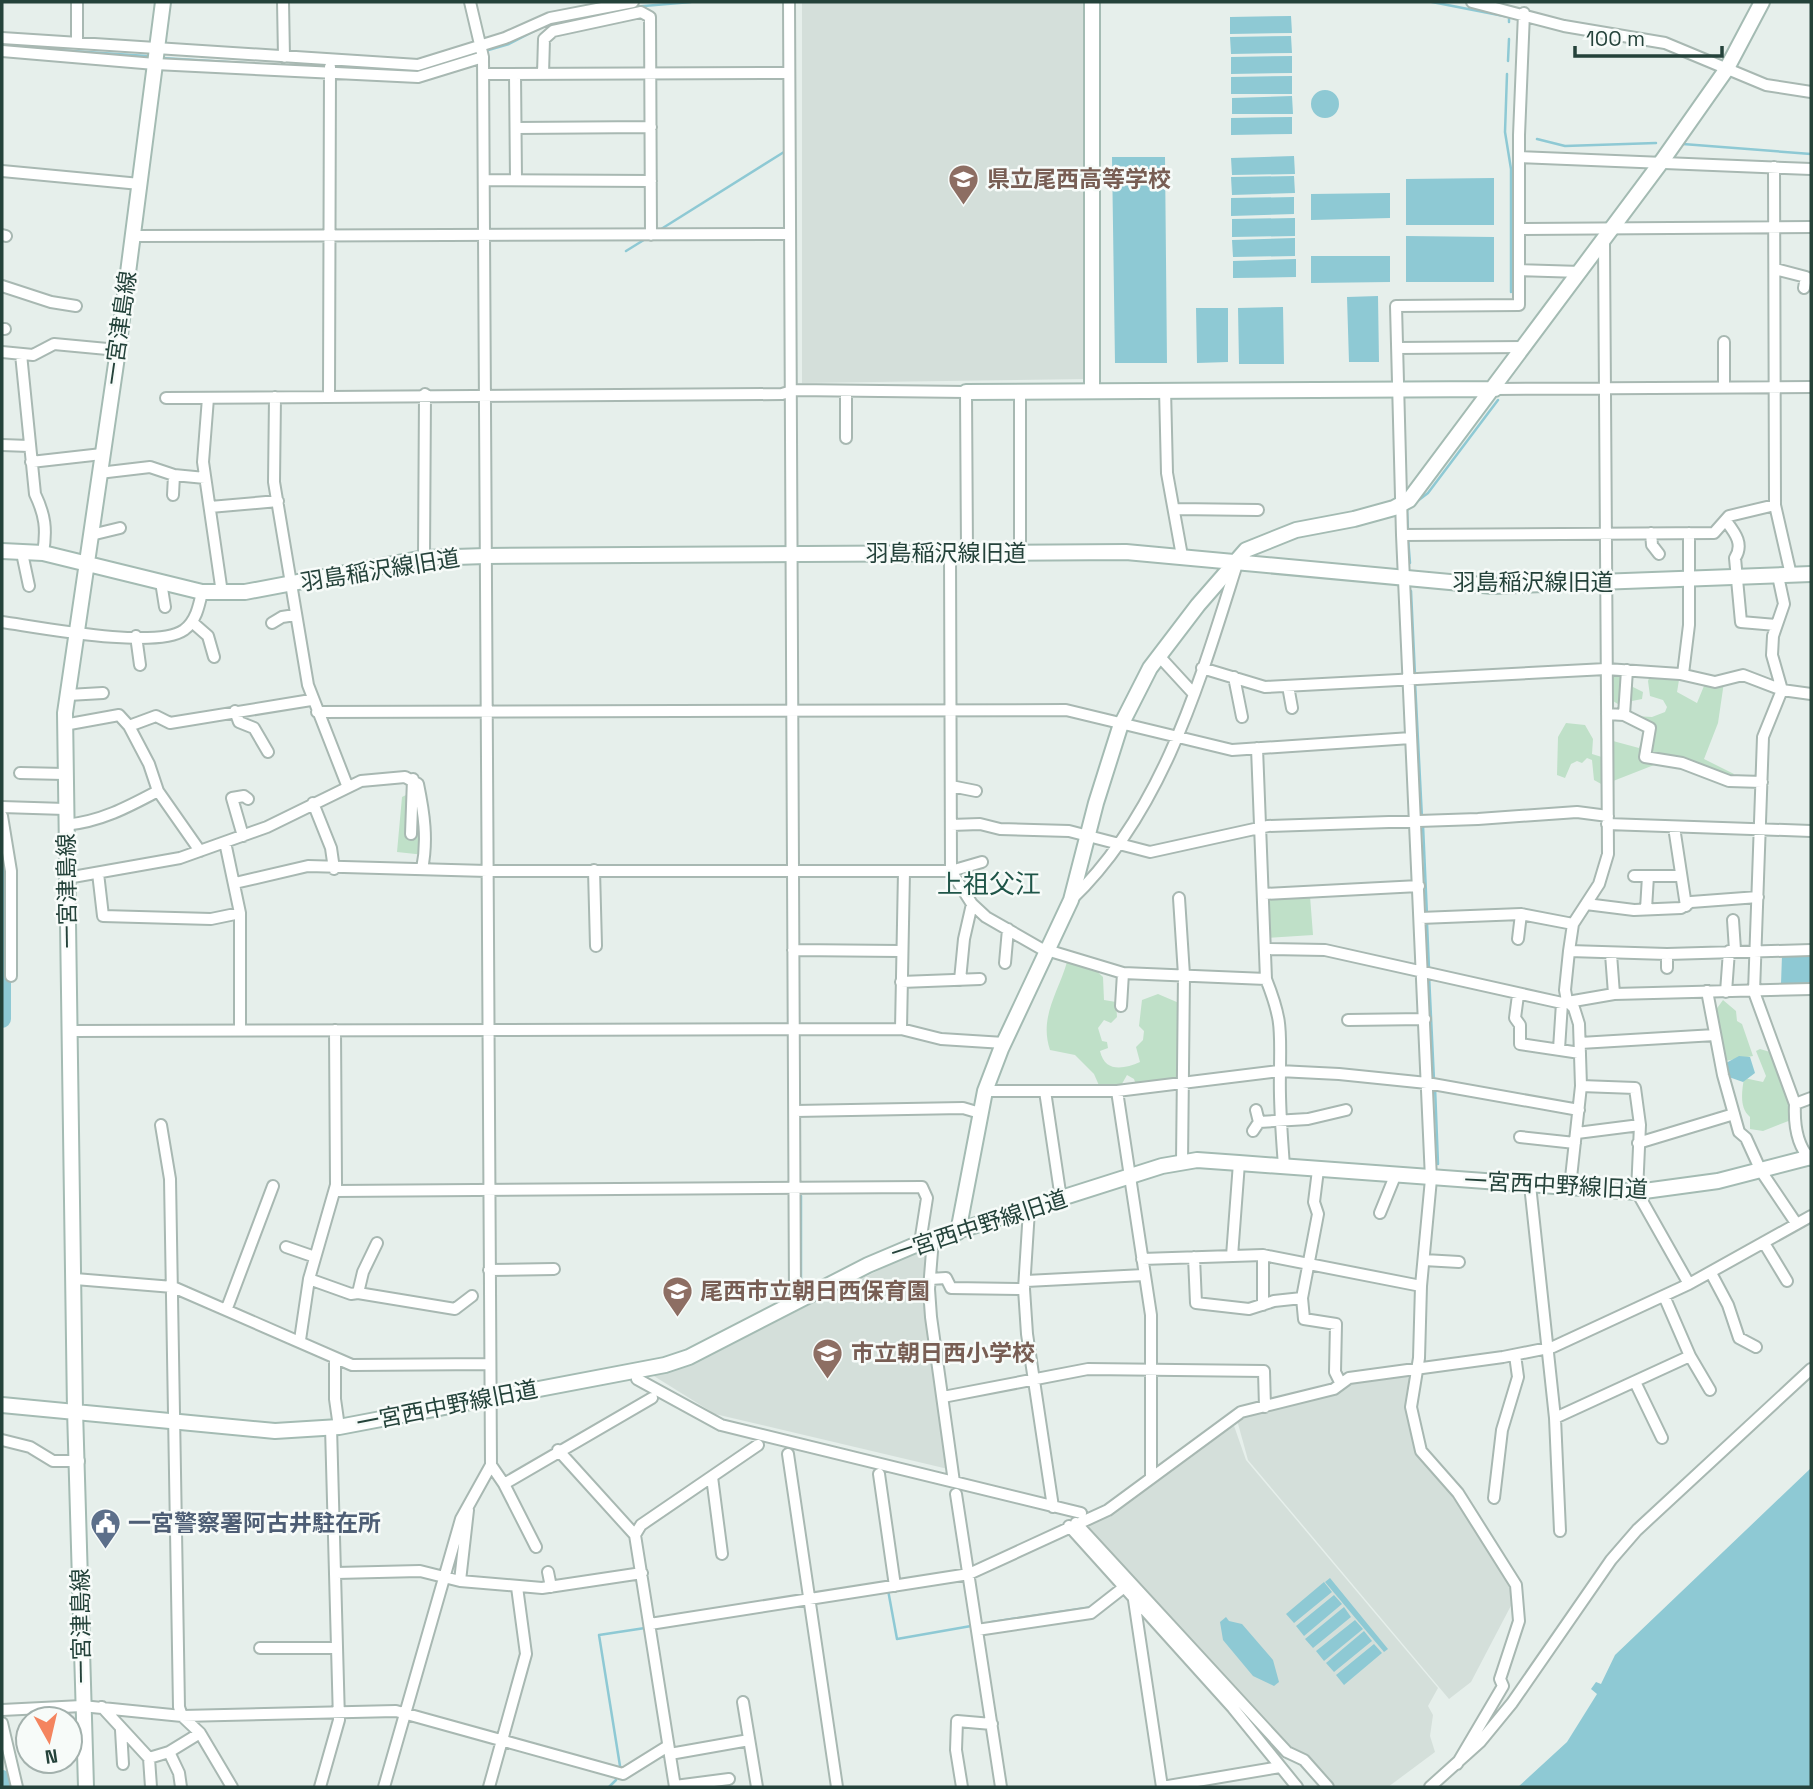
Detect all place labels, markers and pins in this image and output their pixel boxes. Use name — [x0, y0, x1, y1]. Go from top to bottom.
school or university icon: 県立尾西高等学校 — [947, 162, 981, 206]
place label: 県立尾西高等学校 — [987, 164, 1171, 194]
school or university icon: 尾西市立朝日西保育園 — [660, 1274, 694, 1318]
place label: 尾西市立朝日西保育園 — [700, 1276, 930, 1306]
school or university icon: 市立朝日西小学校 — [811, 1336, 845, 1380]
place label: 市立朝日西小学校 — [851, 1338, 1035, 1368]
public building icon: 一宮警察署阿古井駐在所 — [88, 1506, 122, 1550]
place label: 一宮警察署阿古井駐在所 — [128, 1508, 381, 1538]

